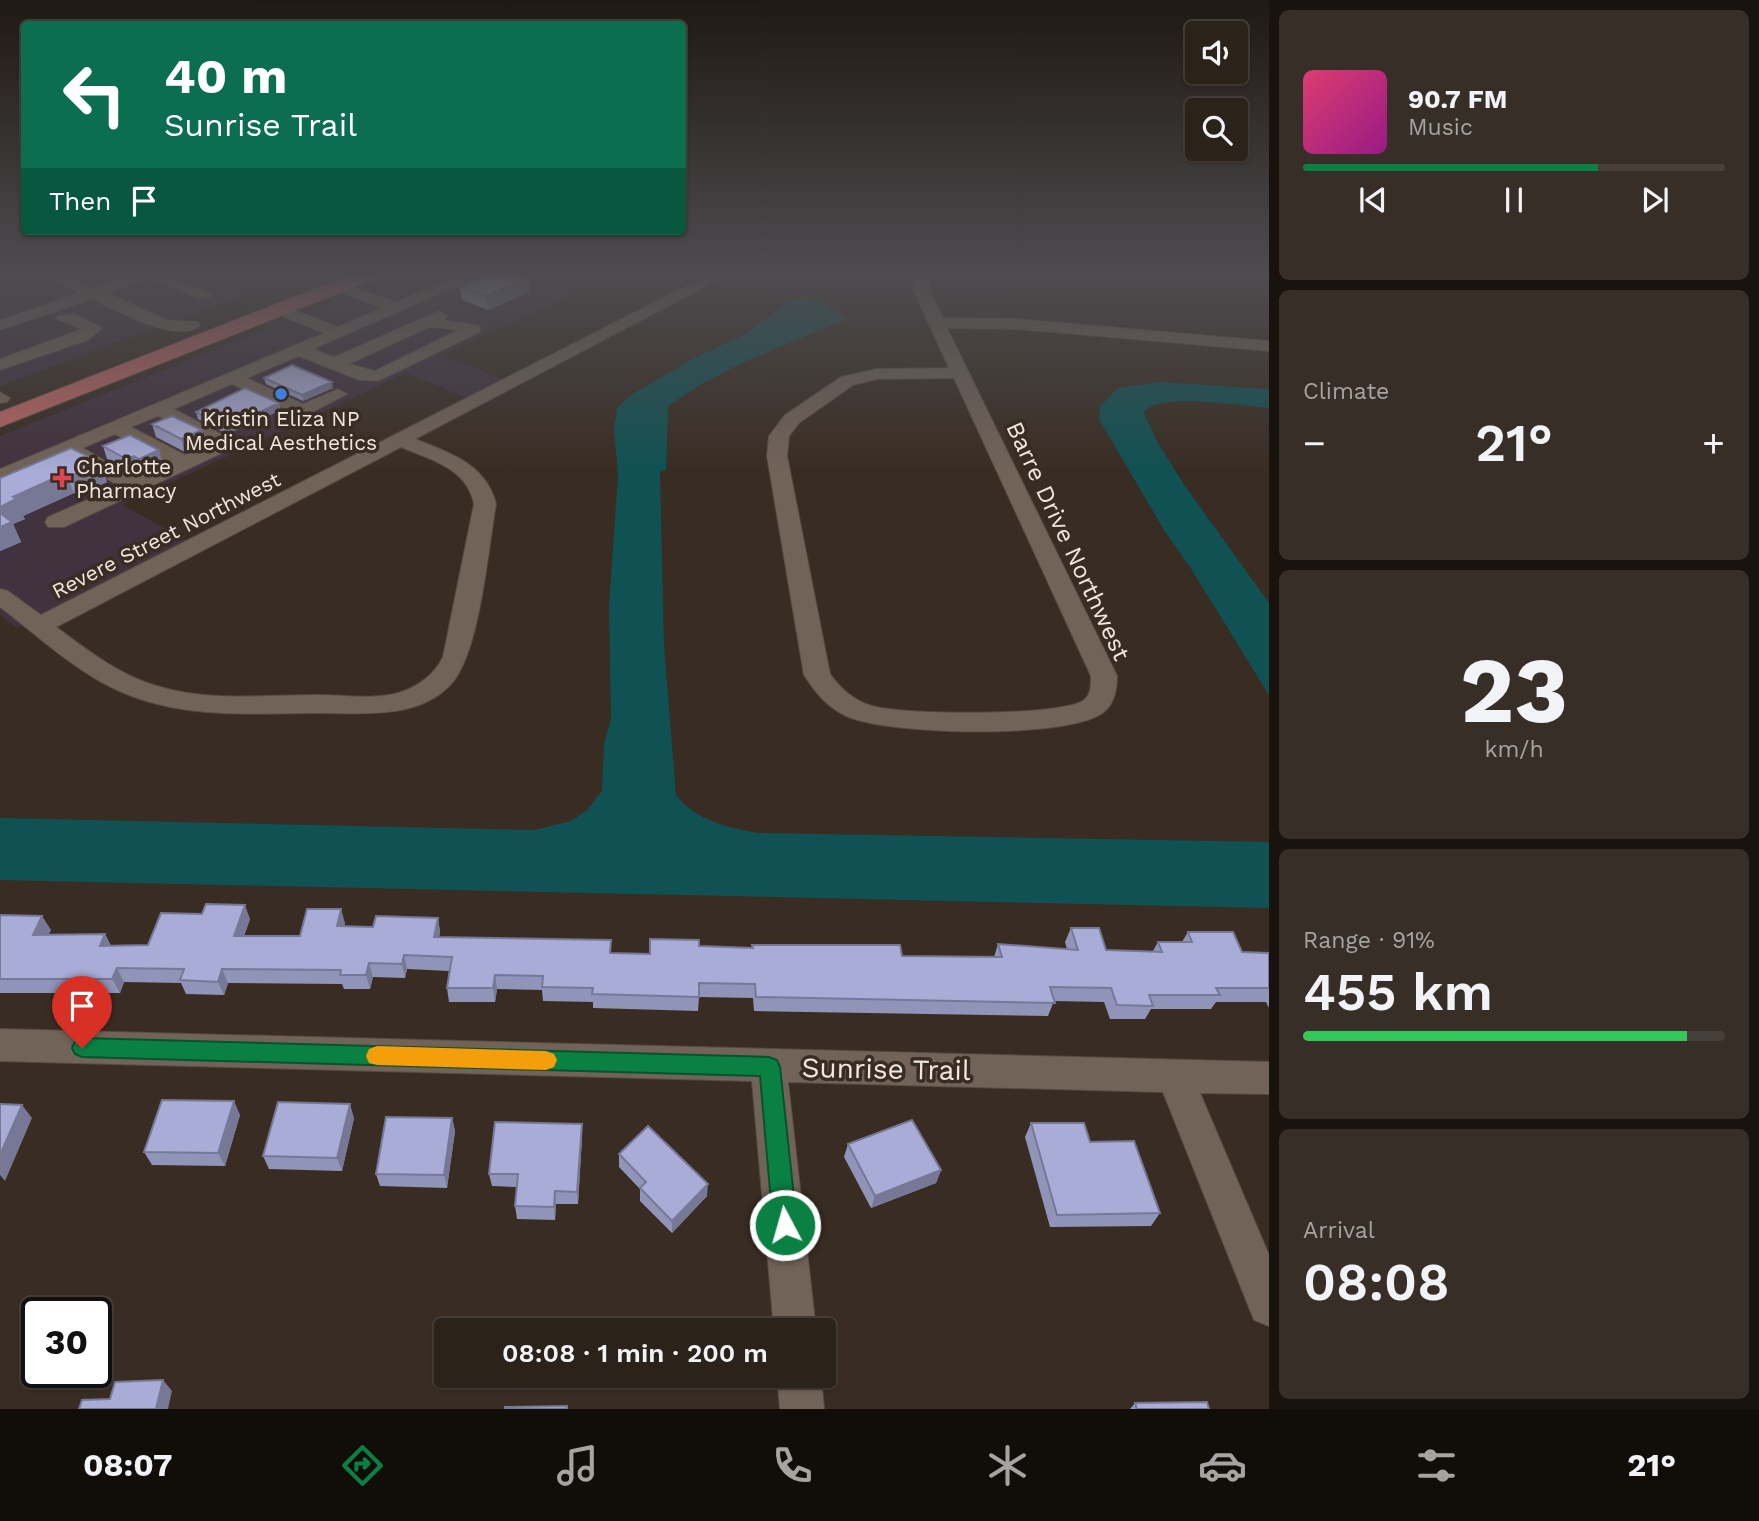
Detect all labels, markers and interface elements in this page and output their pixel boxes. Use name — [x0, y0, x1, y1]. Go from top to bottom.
map controls — [1185, 21, 1248, 161]
button: sound — [1185, 21, 1248, 84]
text: 40 m — [164, 47, 287, 105]
icon: left — [49, 49, 140, 140]
text: 90.7 FM — [1408, 84, 1507, 114]
button: search — [1185, 98, 1248, 161]
text: Sunrise Trail — [164, 106, 357, 144]
text: Music — [1408, 114, 1473, 141]
icon: previous — [1354, 181, 1392, 219]
icon: pause — [1495, 181, 1533, 219]
icon: next — [1636, 181, 1674, 219]
icon: arrive — [125, 182, 163, 220]
text: Then — [49, 186, 111, 216]
text: Climate — [1303, 378, 1389, 405]
marker: Kristin Eliza NP Medical Aesthetics — [273, 386, 289, 402]
place label: Kristin Eliza NP Medical Aesthetics — [185, 406, 377, 455]
text: 21° — [1475, 413, 1553, 474]
street label: Barre Drive Northwest — [1000, 417, 1136, 665]
text: − — [1303, 421, 1326, 465]
text: + — [1702, 421, 1725, 465]
place label: Charlotte Pharmacy — [76, 454, 177, 503]
street label: Revere Street Northwest — [48, 466, 285, 604]
marker: Charlotte Pharmacy — [54, 470, 70, 486]
text: 23 — [1460, 637, 1568, 744]
text: km/h — [1484, 736, 1544, 763]
text: Range · 91% — [1303, 927, 1435, 954]
text: 455 km — [1303, 962, 1493, 1023]
pin — [52, 976, 112, 1048]
icon: arrive — [63, 987, 101, 1025]
street label: Sunrise Trail — [801, 1051, 971, 1087]
position arrow — [748, 1188, 822, 1262]
text: Arrival — [1303, 1217, 1375, 1244]
text: 08:08 — [1303, 1252, 1450, 1313]
speed limit sign: 30 — [21, 1297, 112, 1388]
text: 08:08 · 1 min · 200 m — [502, 1338, 768, 1368]
icon: directions — [338, 1441, 387, 1490]
icon: music — [553, 1441, 602, 1490]
icon: phone — [768, 1441, 817, 1490]
icon: climate — [983, 1441, 1032, 1490]
icon: car — [1198, 1441, 1247, 1490]
icon: filters — [1412, 1441, 1461, 1490]
text: 08:07 — [83, 1446, 172, 1484]
text: 21° — [1627, 1446, 1676, 1484]

